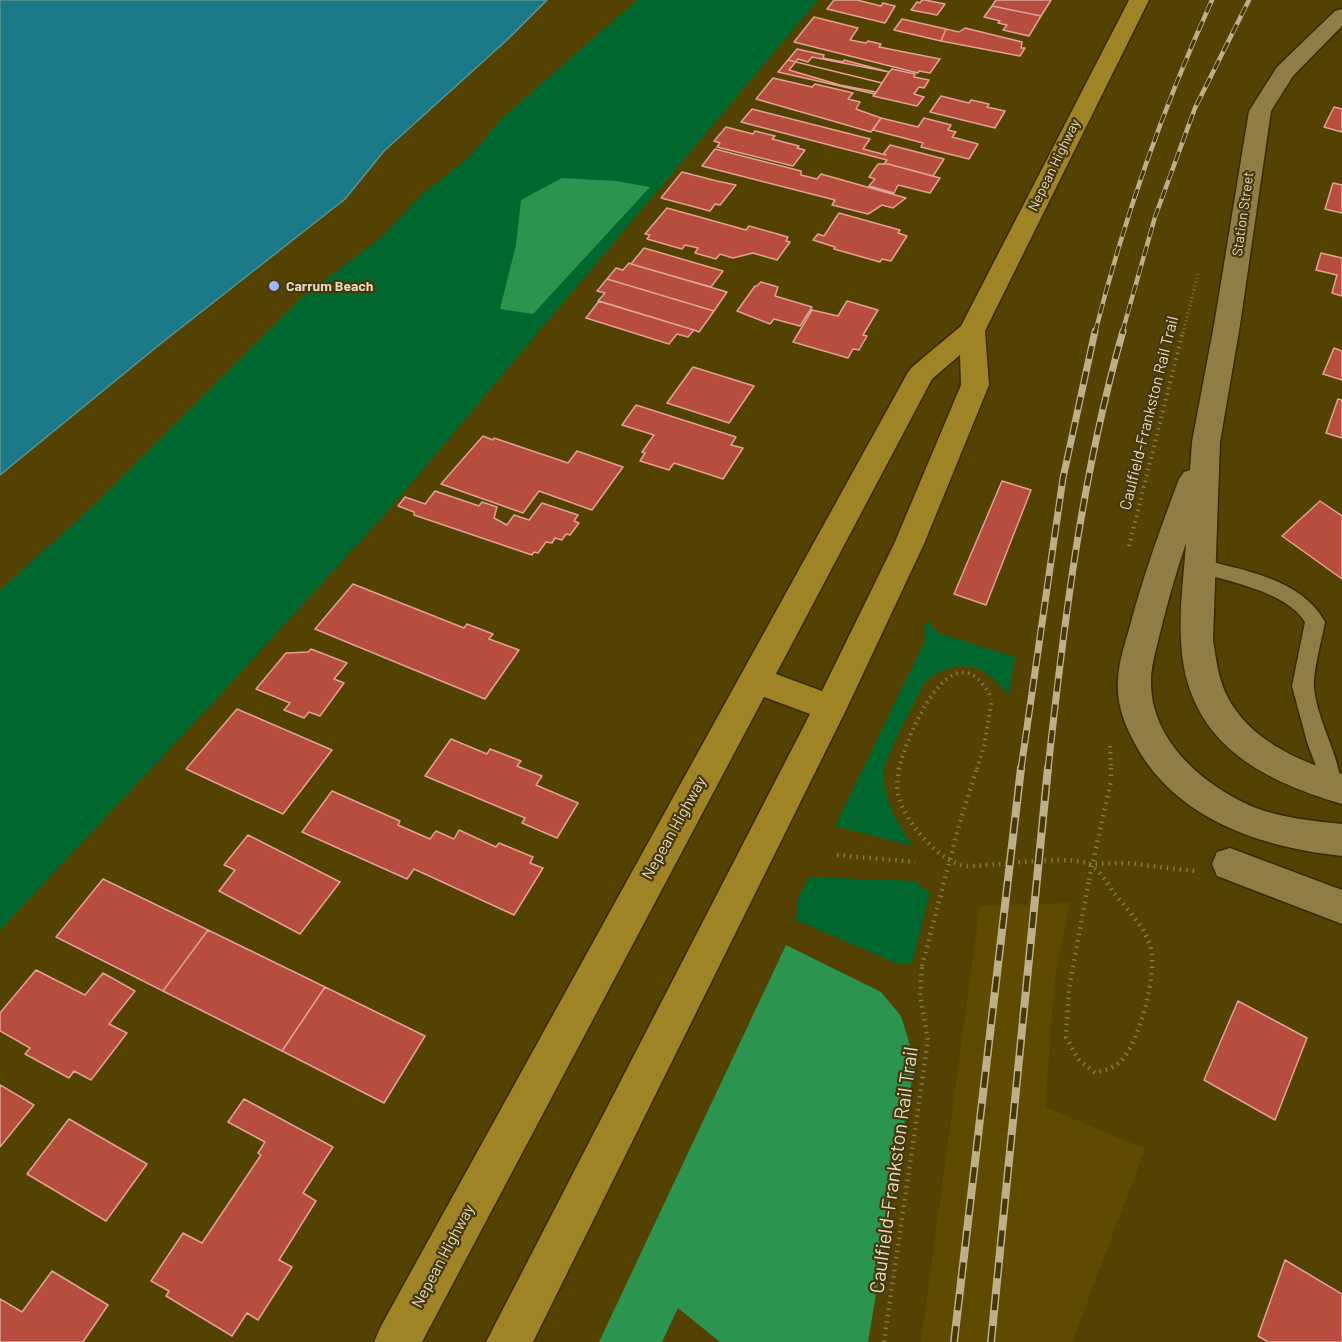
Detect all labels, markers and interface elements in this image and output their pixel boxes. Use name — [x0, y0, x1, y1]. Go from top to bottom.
street label: Nepean Highway — [1024, 116, 1084, 214]
street label: Station Street — [1229, 171, 1257, 257]
place label: Carrum Beach — [286, 278, 374, 294]
marker: Carrum Beach — [267, 279, 281, 293]
street label: Caulfield-Frankston Rail Trail — [1116, 314, 1182, 512]
street label: Nepean Highway — [638, 773, 710, 883]
street label: Caulfield-Frankston Rail Trail — [865, 1045, 923, 1295]
street label: Nepean Highway — [408, 1201, 478, 1311]

